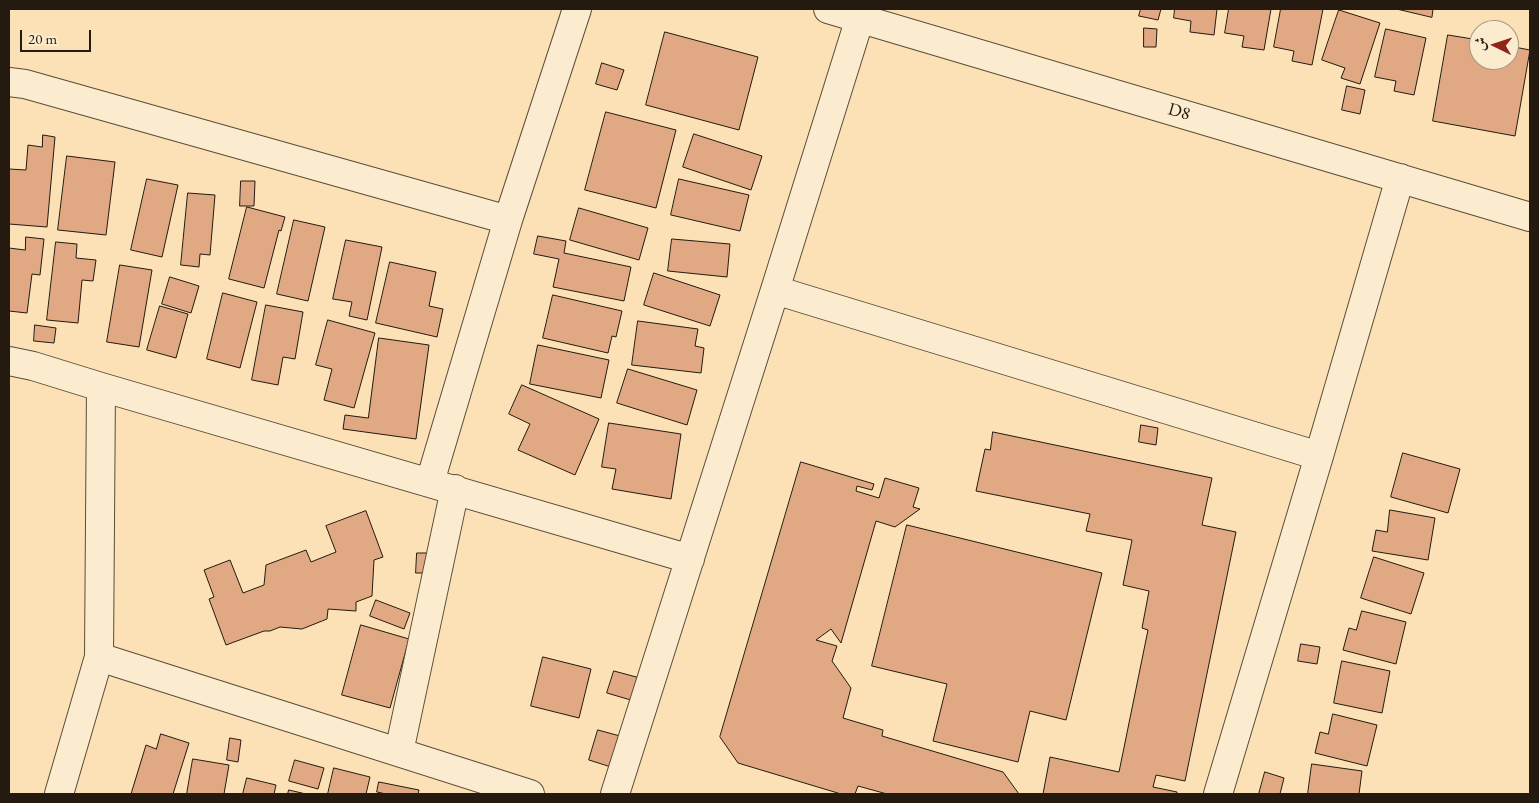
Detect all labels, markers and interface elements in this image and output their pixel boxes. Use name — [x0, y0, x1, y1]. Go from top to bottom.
scale bar — [22, 20, 94, 52]
north arrow — [1469, 20, 1519, 70]
text: 20 m — [28, 29, 57, 48]
text: ش — [1471, 36, 1489, 52]
street label: D8 — [1165, 99, 1193, 125]

